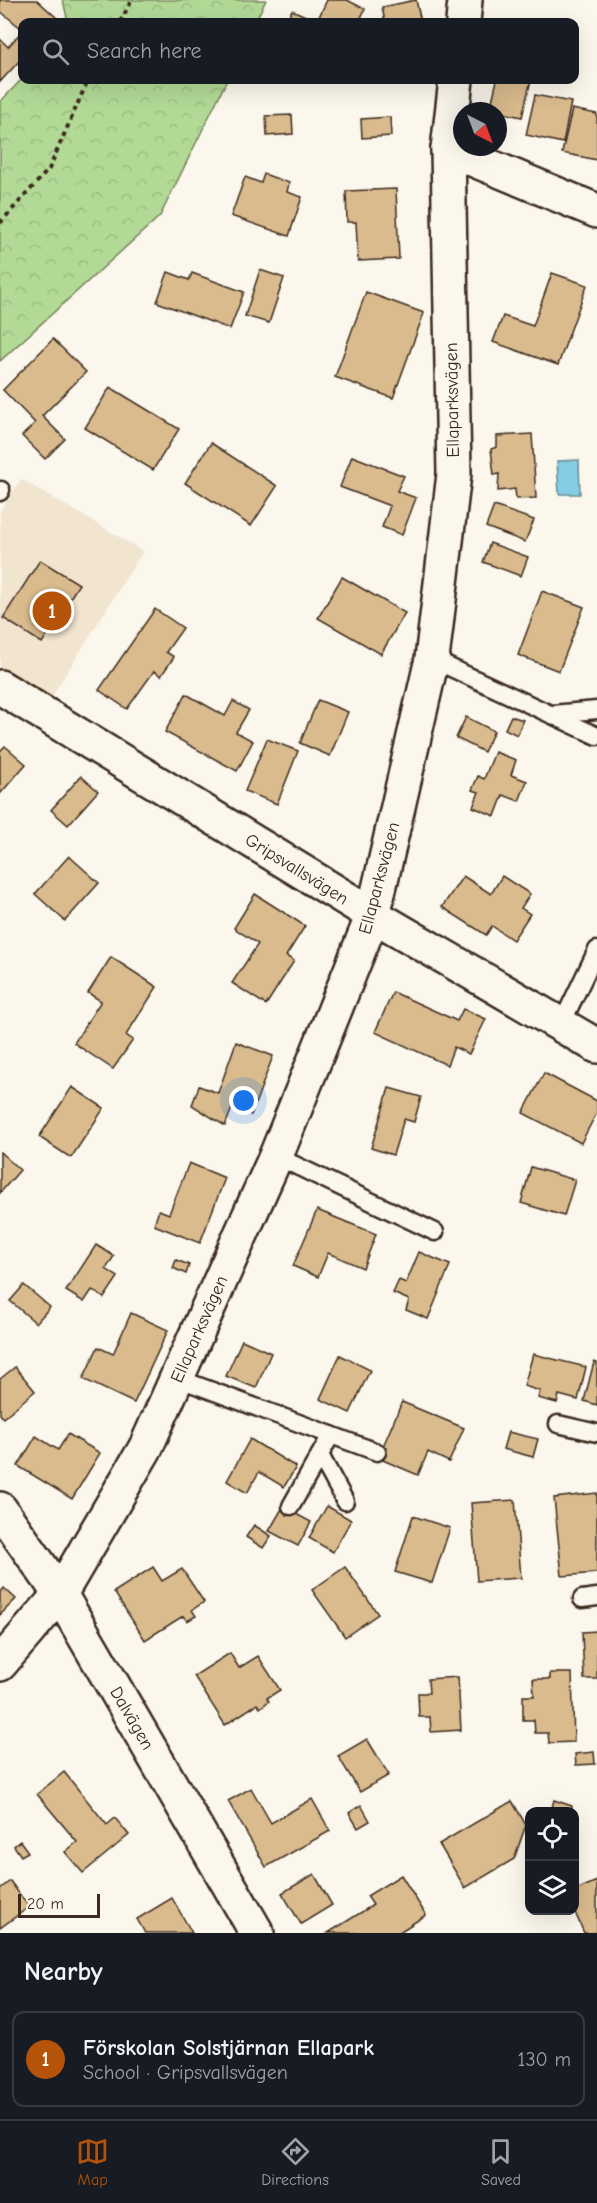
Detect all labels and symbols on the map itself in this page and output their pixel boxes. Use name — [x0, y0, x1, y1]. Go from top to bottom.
north arrow — [453, 102, 507, 156]
street label: Ellaparksvägen — [441, 342, 464, 458]
pin: 1 — [32, 588, 72, 634]
street label: Ellaparksvägen — [354, 820, 405, 936]
street label: Gripsvallsvägen — [241, 829, 352, 910]
your location — [229, 1086, 258, 1115]
street label: Ellaparksvägen — [166, 1272, 232, 1386]
street label: Dalvägen — [105, 1683, 158, 1754]
scale bar — [18, 1891, 100, 1918]

